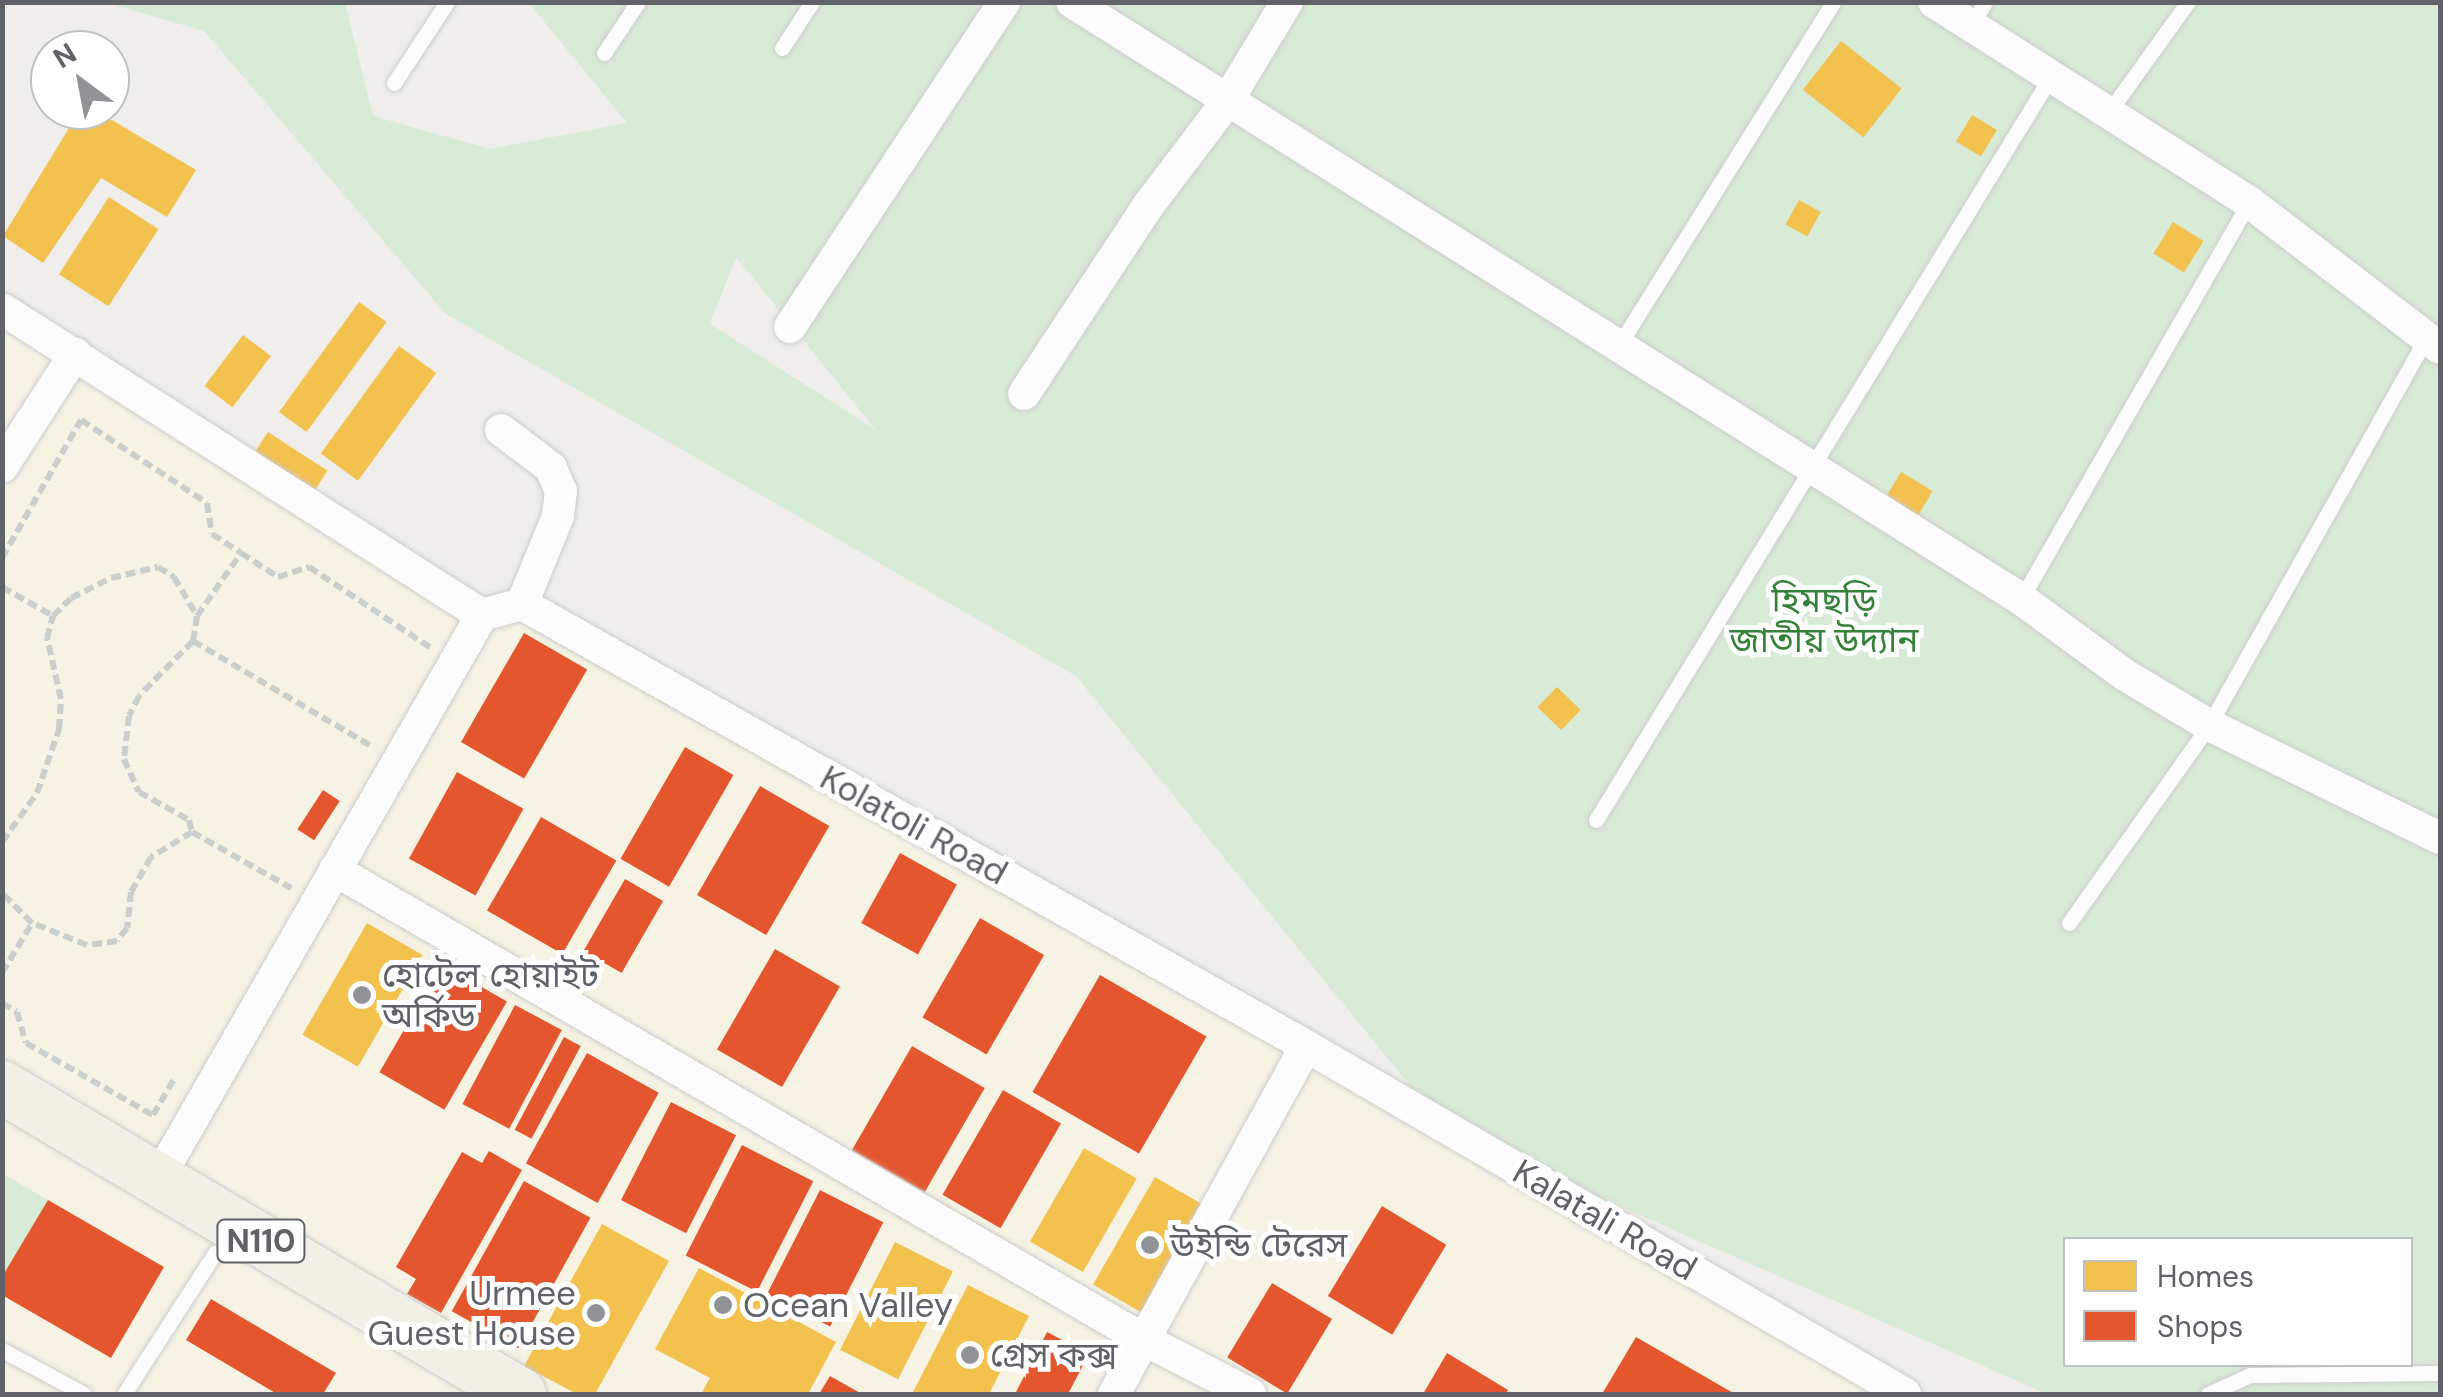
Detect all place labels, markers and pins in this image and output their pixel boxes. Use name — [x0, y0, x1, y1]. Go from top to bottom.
place label: হোটেল হোয়াইট অর্কিড — [382, 954, 599, 1036]
marker: হোটেল হোয়াইট অর্কিড — [351, 984, 373, 1006]
place label: উইন্ডি টেরেস — [1170, 1224, 1347, 1266]
marker: উইন্ডি টেরেস — [1139, 1234, 1161, 1256]
place label: Urmee Guest House — [368, 1272, 576, 1354]
place label: Ocean Valley — [743, 1284, 953, 1326]
marker: Ocean Valley — [712, 1294, 734, 1316]
marker: Urmee Guest House — [585, 1302, 607, 1324]
place label: গ্রেস কক্স — [990, 1334, 1118, 1376]
marker: গ্রেস কক্স — [959, 1344, 981, 1366]

